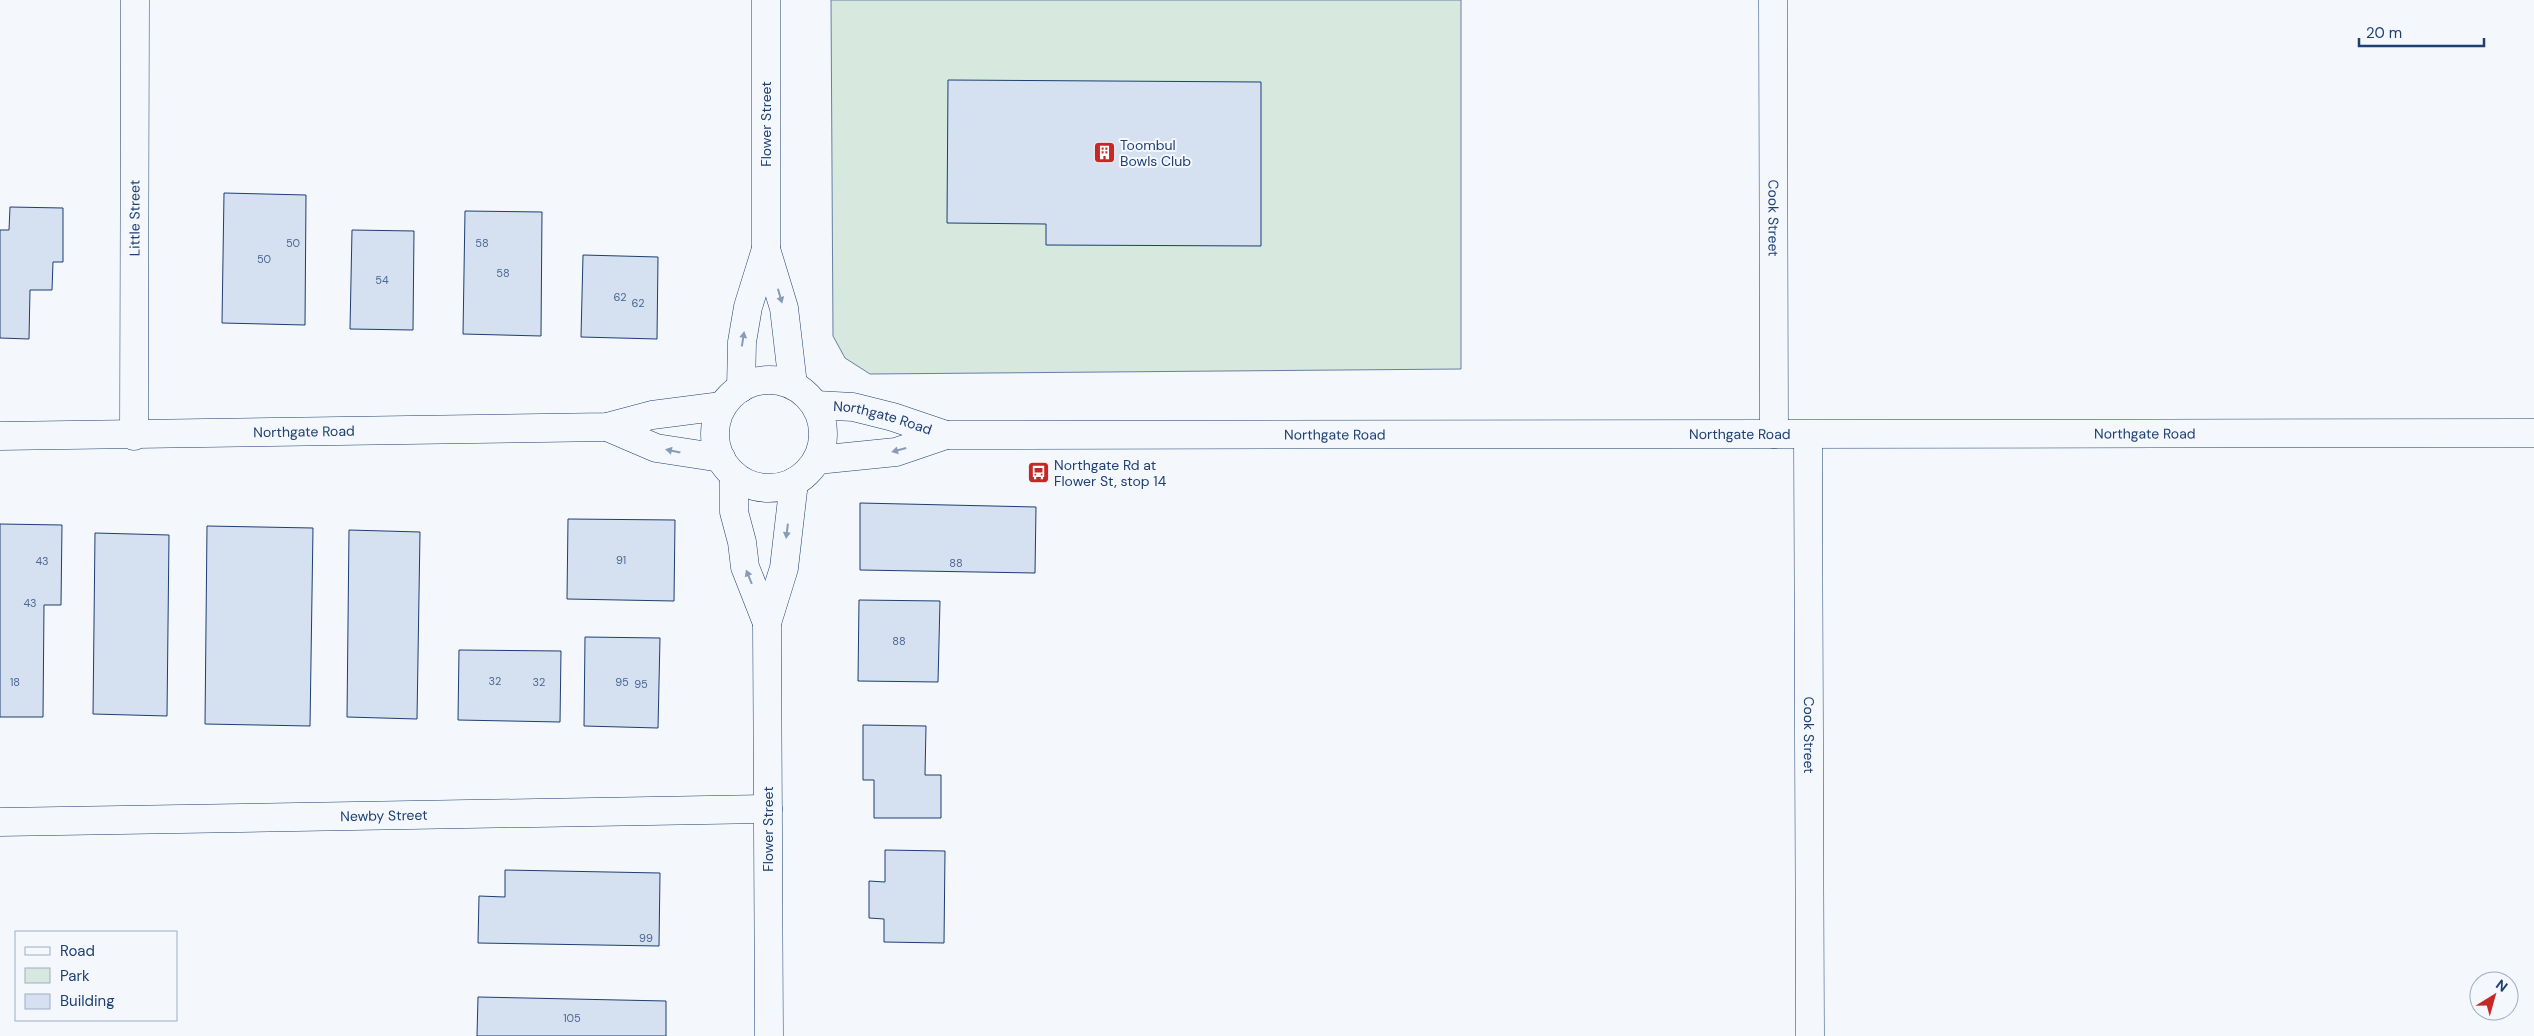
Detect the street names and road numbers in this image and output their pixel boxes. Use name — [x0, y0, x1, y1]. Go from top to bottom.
street label: Flower Street — [757, 81, 775, 167]
street label: Cook Street — [1764, 179, 1783, 257]
street label: Little Street — [125, 180, 144, 256]
street label: Northgate Road — [833, 397, 934, 439]
street label: Northgate Road — [253, 422, 355, 441]
street label: Northgate Road — [2094, 424, 2196, 443]
street label: Northgate Road — [1284, 425, 1386, 444]
street label: Northgate Road — [1689, 425, 1791, 443]
street label: Cook Street — [1800, 696, 1818, 774]
street label: Flower Street — [759, 786, 777, 872]
street label: Newby Street — [340, 806, 428, 825]

